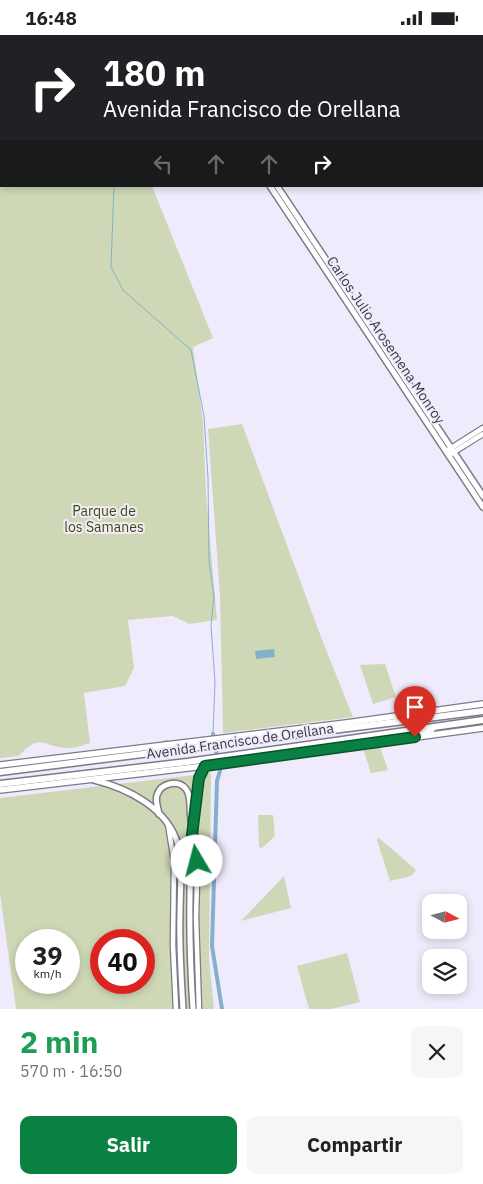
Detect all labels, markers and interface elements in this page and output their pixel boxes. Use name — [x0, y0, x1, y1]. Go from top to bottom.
text: 16:48 — [25, 6, 77, 30]
text: 180 m — [103, 50, 206, 96]
icon: right — [20, 55, 85, 120]
text: Avenida Francisco de Orellana — [103, 94, 400, 123]
icon: left — [149, 150, 177, 178]
icon: ahead — [202, 150, 230, 178]
icon: ahead — [255, 150, 283, 178]
icon: right — [308, 150, 336, 178]
street label: Carlos Julio Arosemena Monroy — [323, 253, 449, 427]
park label: Parque de los Samanes — [64, 502, 144, 536]
pin — [394, 686, 436, 737]
icon: arrive — [401, 693, 429, 721]
street label: Avenida Francisco de Orellana — [145, 719, 335, 763]
position arrow — [170, 834, 222, 886]
north arrow — [422, 894, 468, 939]
map controls — [422, 894, 467, 994]
speed limit sign: 40 — [90, 929, 155, 994]
text: 39 — [32, 939, 63, 972]
button: layers — [422, 949, 467, 994]
text: km/h — [33, 966, 62, 981]
text: 2 min — [20, 1022, 98, 1061]
button: close — [411, 1026, 463, 1078]
text: 570 m · 16:50 — [20, 1061, 122, 1081]
button: Salir — [20, 1116, 237, 1174]
button: Compartir — [247, 1116, 463, 1174]

